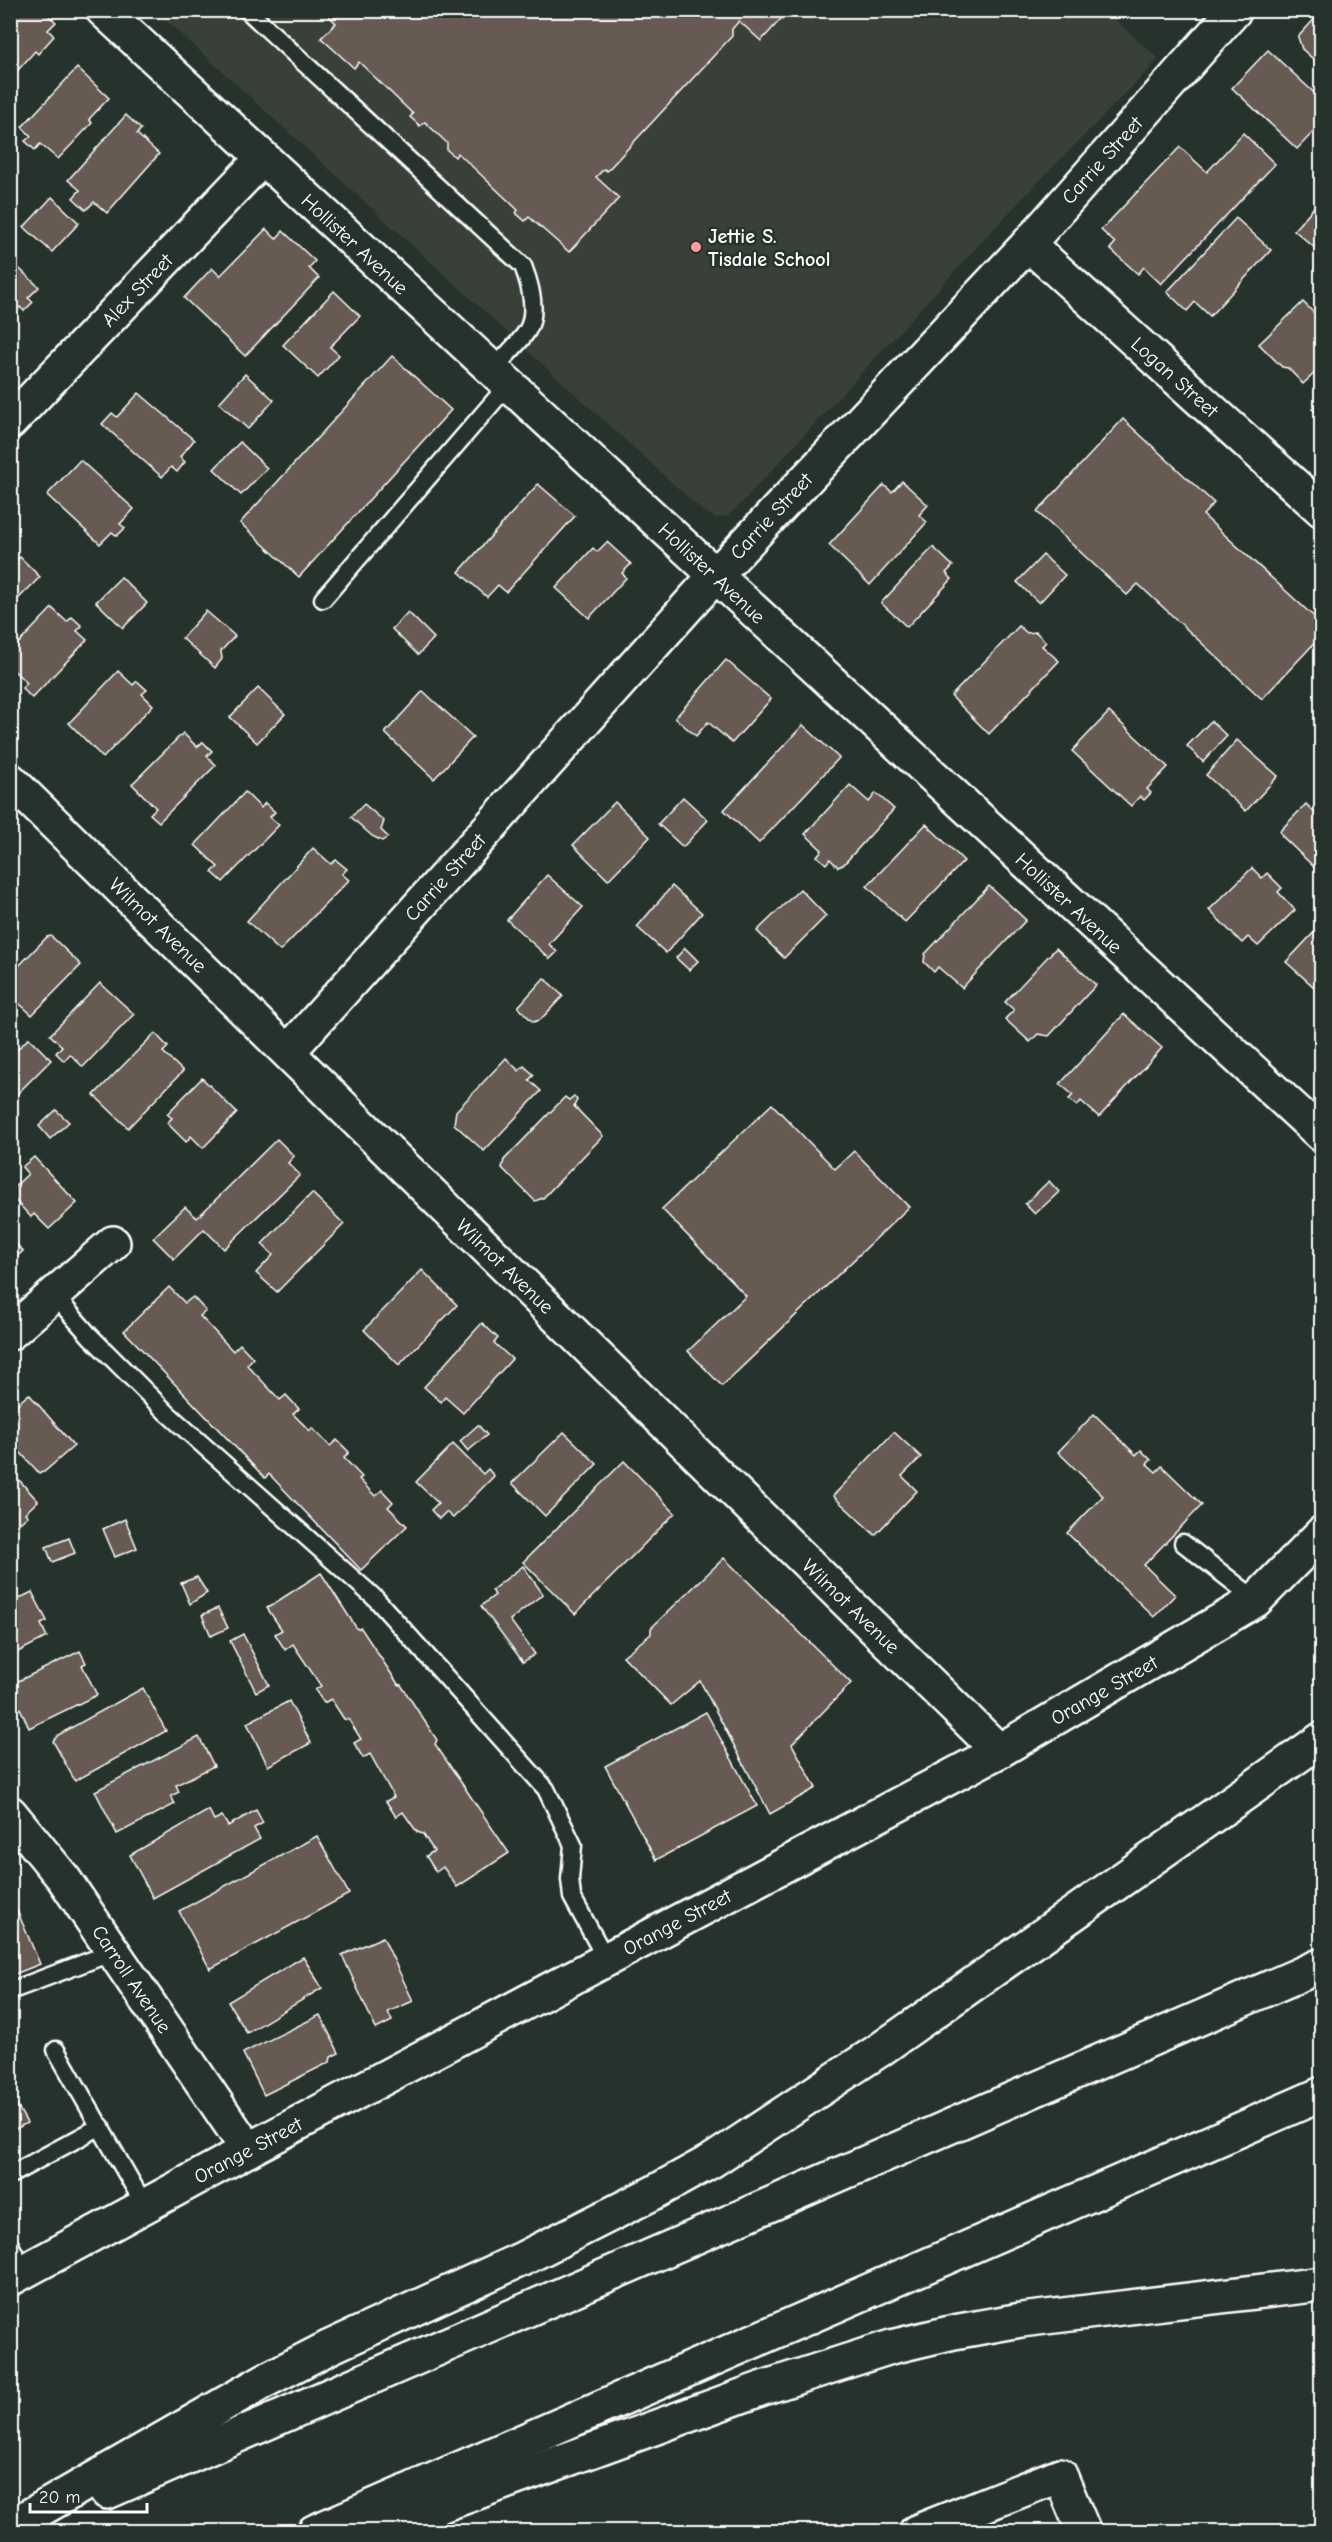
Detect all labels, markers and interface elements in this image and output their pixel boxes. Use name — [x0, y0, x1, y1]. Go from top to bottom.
street label: Carrie Street — [1057, 111, 1149, 209]
street label: Hollister Avenue — [297, 189, 413, 300]
place label: Jettie S. Tisdale School — [708, 225, 830, 271]
marker: Jettie S. Tisdale School — [689, 240, 703, 254]
street label: Alex Street — [97, 248, 179, 332]
street label: Logan Street — [1126, 332, 1224, 423]
street label: Carrie Street — [726, 467, 818, 564]
street label: Hollister Avenue — [654, 518, 770, 629]
street label: Carrie Street — [400, 828, 492, 926]
street label: Hollister Avenue — [1011, 848, 1127, 959]
street label: Wilmot Avenue — [104, 873, 211, 978]
street label: Wilmot Avenue — [451, 1214, 558, 1319]
street label: Wilmot Avenue — [797, 1554, 904, 1659]
street label: Orange Street — [1047, 1650, 1163, 1730]
street label: Orange Street — [619, 1884, 736, 1961]
street label: Carroll Avenue — [87, 1921, 176, 2038]
street label: Orange Street — [190, 2112, 307, 2189]
scale bar — [30, 2476, 147, 2514]
text: 20 m — [39, 2487, 80, 2508]

